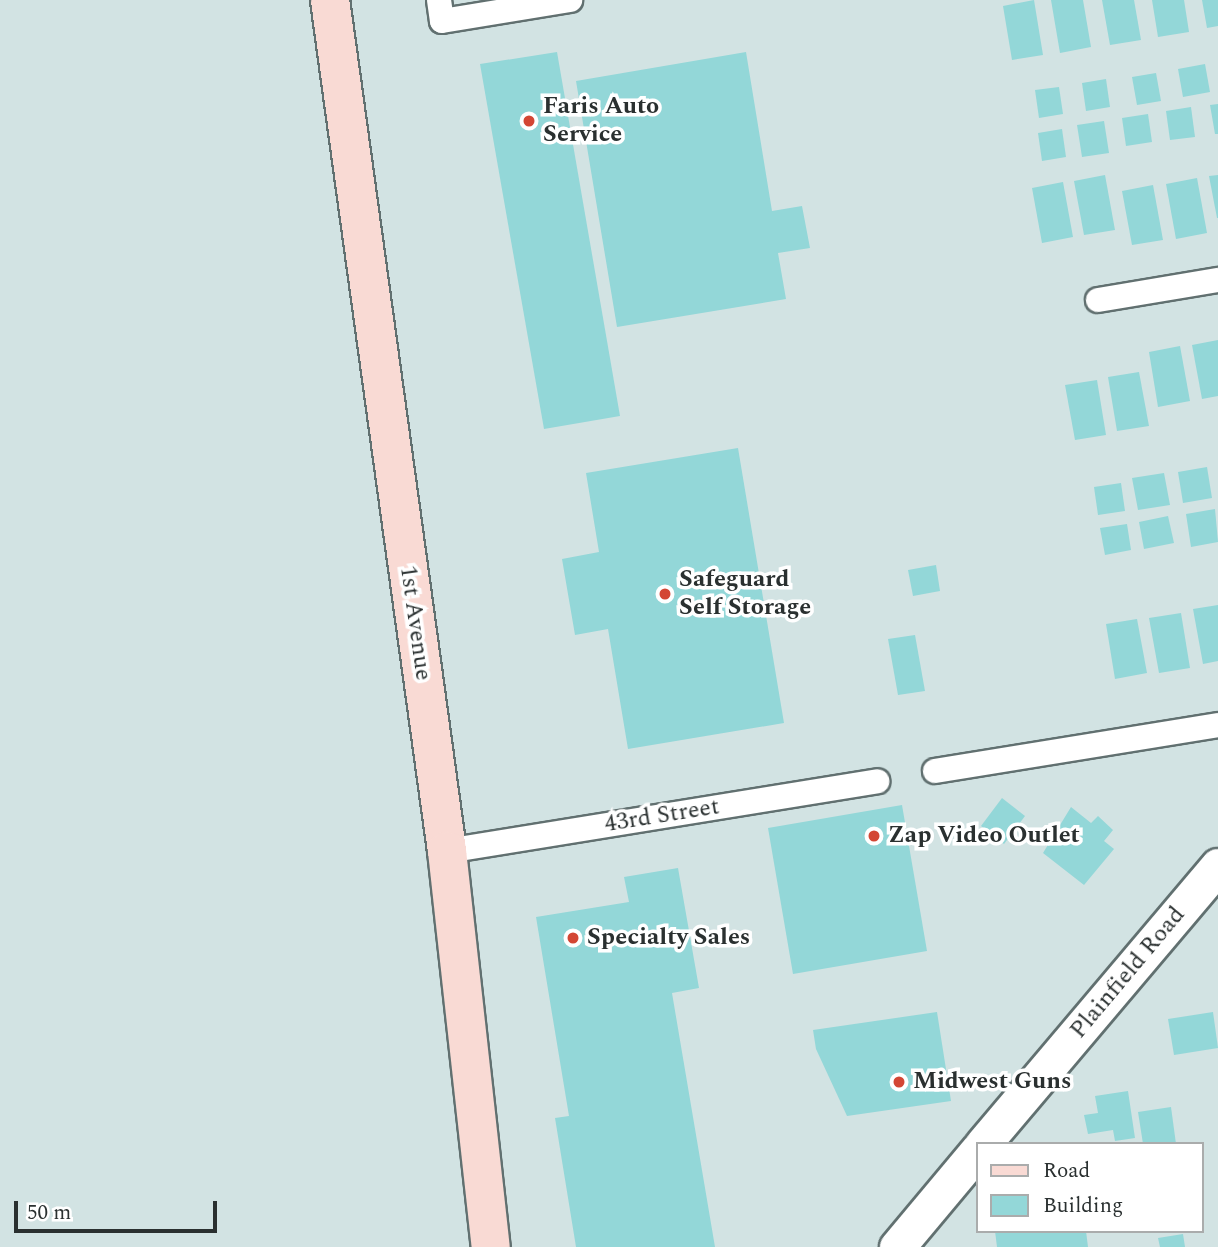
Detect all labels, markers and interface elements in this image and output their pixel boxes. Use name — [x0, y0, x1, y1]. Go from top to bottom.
place label: Faris Auto Service — [543, 93, 659, 149]
marker: Faris Auto Service — [521, 113, 537, 129]
street label: 1st Avenue — [393, 564, 437, 682]
place label: Safeguard Self Storage — [679, 566, 811, 622]
marker: Safeguard Self Storage — [657, 586, 673, 602]
street label: 43rd Street — [603, 793, 721, 839]
place label: Zap Video Outlet — [888, 822, 1080, 850]
marker: Zap Video Outlet — [866, 828, 882, 844]
street label: Plainfield Road — [1064, 901, 1192, 1045]
place label: Specialty Sales — [587, 924, 750, 952]
marker: Specialty Sales — [565, 930, 581, 946]
place label: Midwest Guns — [913, 1068, 1072, 1096]
marker: Midwest Guns — [891, 1074, 907, 1090]
legend — [976, 1142, 1204, 1233]
text: Road — [1043, 1155, 1090, 1187]
scale bar — [18, 1188, 220, 1232]
text: Building — [1043, 1190, 1123, 1222]
text: 50 m — [27, 1197, 71, 1229]

